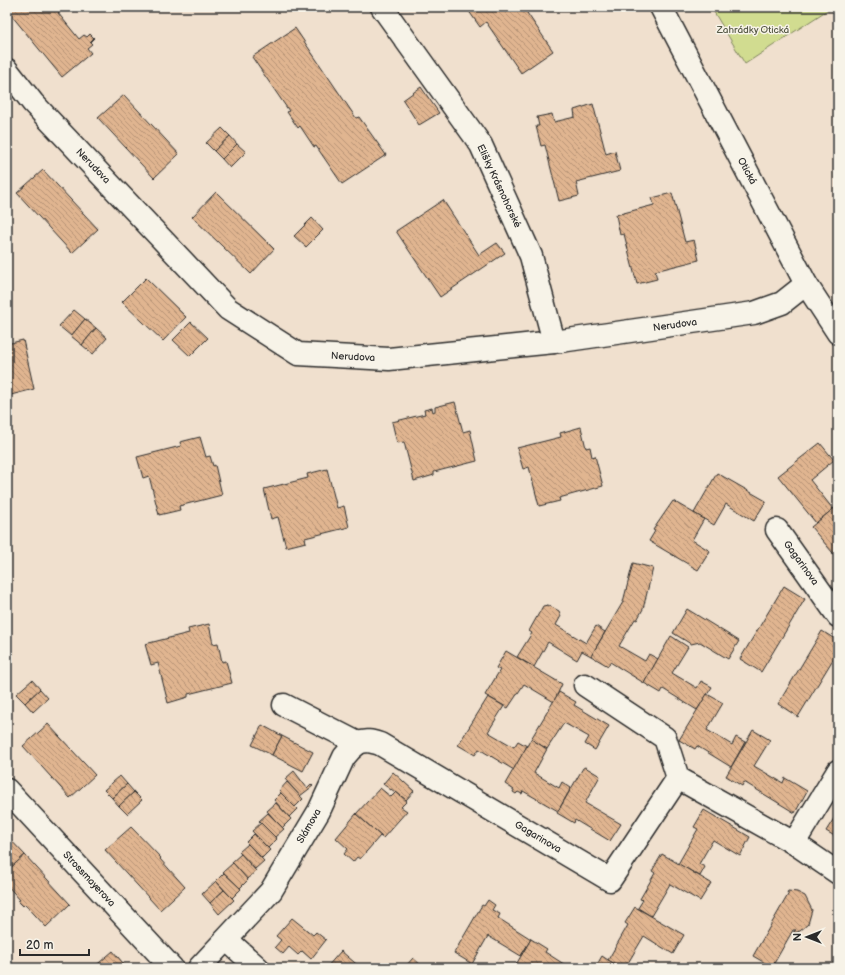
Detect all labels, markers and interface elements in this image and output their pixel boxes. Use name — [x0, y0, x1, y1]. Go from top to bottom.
park label: Zahrádky Otická — [716, 24, 790, 36]
street label: Elišky Krásnohorské — [474, 142, 524, 230]
street label: Nerudova — [73, 146, 113, 186]
street label: Otická — [735, 155, 759, 187]
street label: Nerudova — [652, 316, 698, 334]
street label: Nerudova — [331, 350, 376, 364]
street label: Gagarinova — [781, 538, 821, 588]
street label: Slámova — [294, 806, 324, 846]
street label: Gagarinova — [513, 818, 564, 856]
street label: Strossmayerova — [60, 849, 118, 909]
north arrow — [787, 917, 827, 957]
scale bar — [20, 931, 89, 957]
text: N — [791, 933, 804, 941]
text: 20 m — [26, 938, 53, 953]

